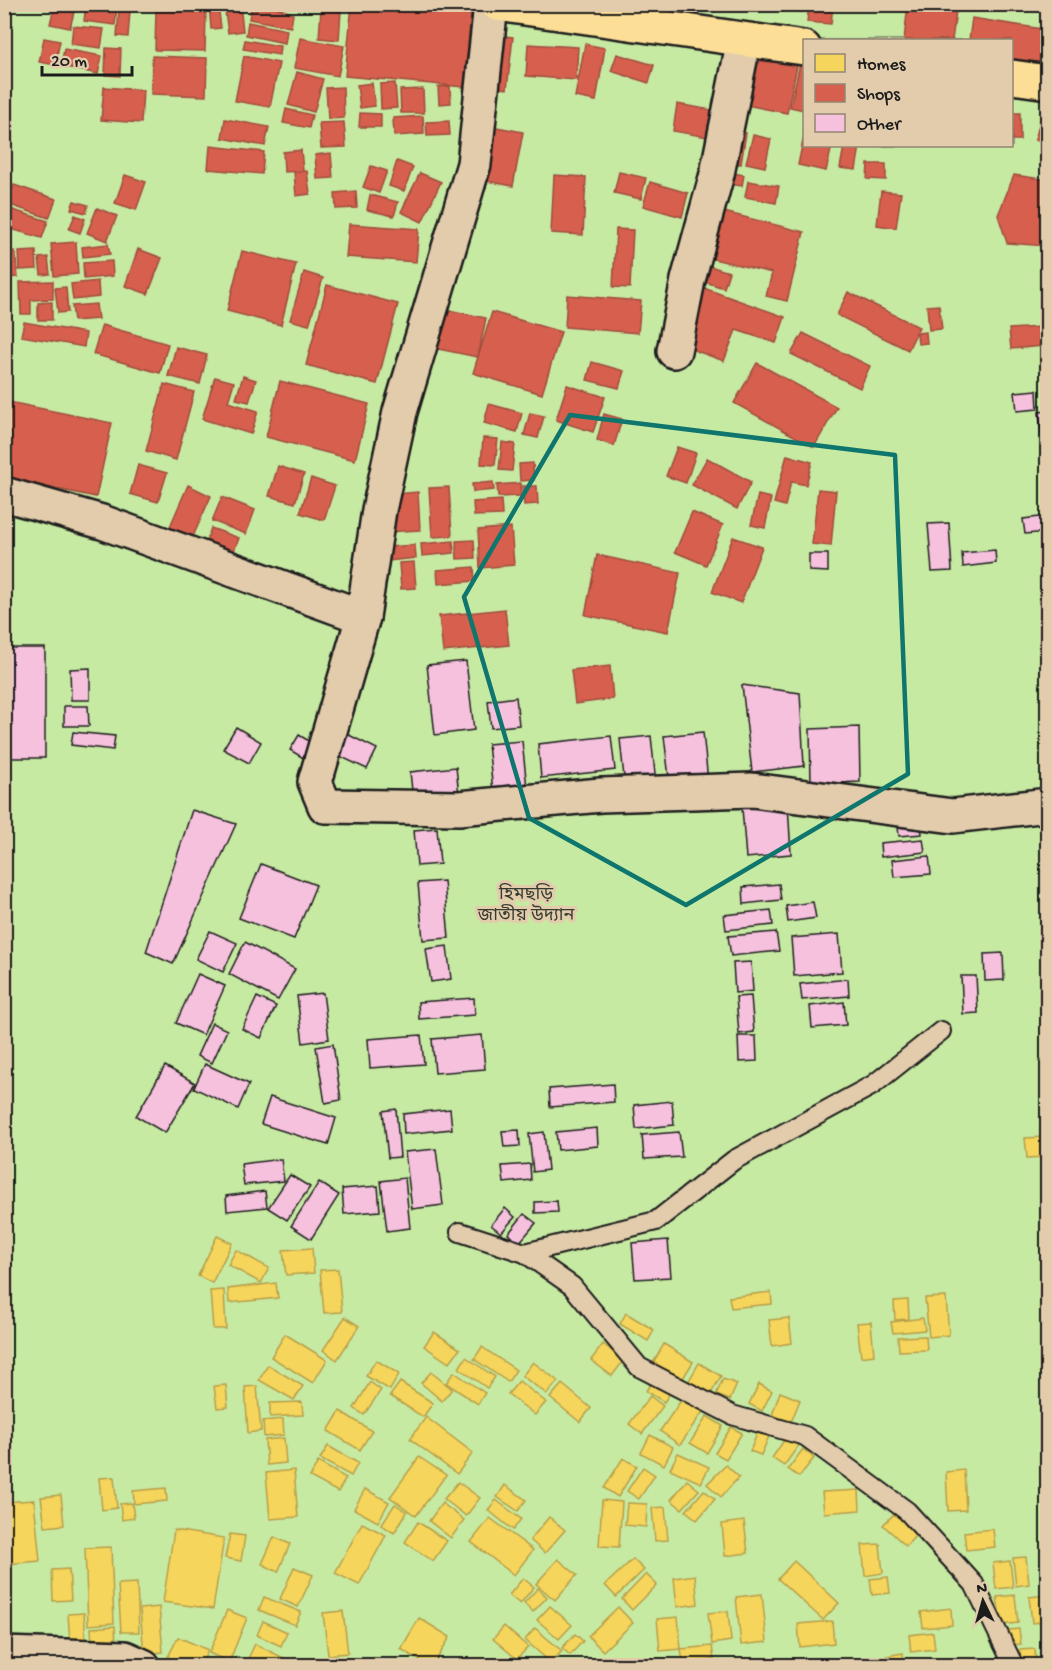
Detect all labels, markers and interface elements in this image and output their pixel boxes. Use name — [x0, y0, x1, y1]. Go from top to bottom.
scale bar — [42, 39, 132, 77]
legend — [803, 39, 1013, 147]
text: 20 m — [51, 52, 87, 73]
text: Homes — [857, 55, 907, 76]
text: Shops — [857, 85, 901, 106]
text: Other — [857, 115, 902, 136]
park label: হিমছড়ি জাতীয় উদ্যান — [477, 883, 575, 927]
north arrow — [953, 1571, 1013, 1631]
text: N — [976, 1580, 989, 1599]

